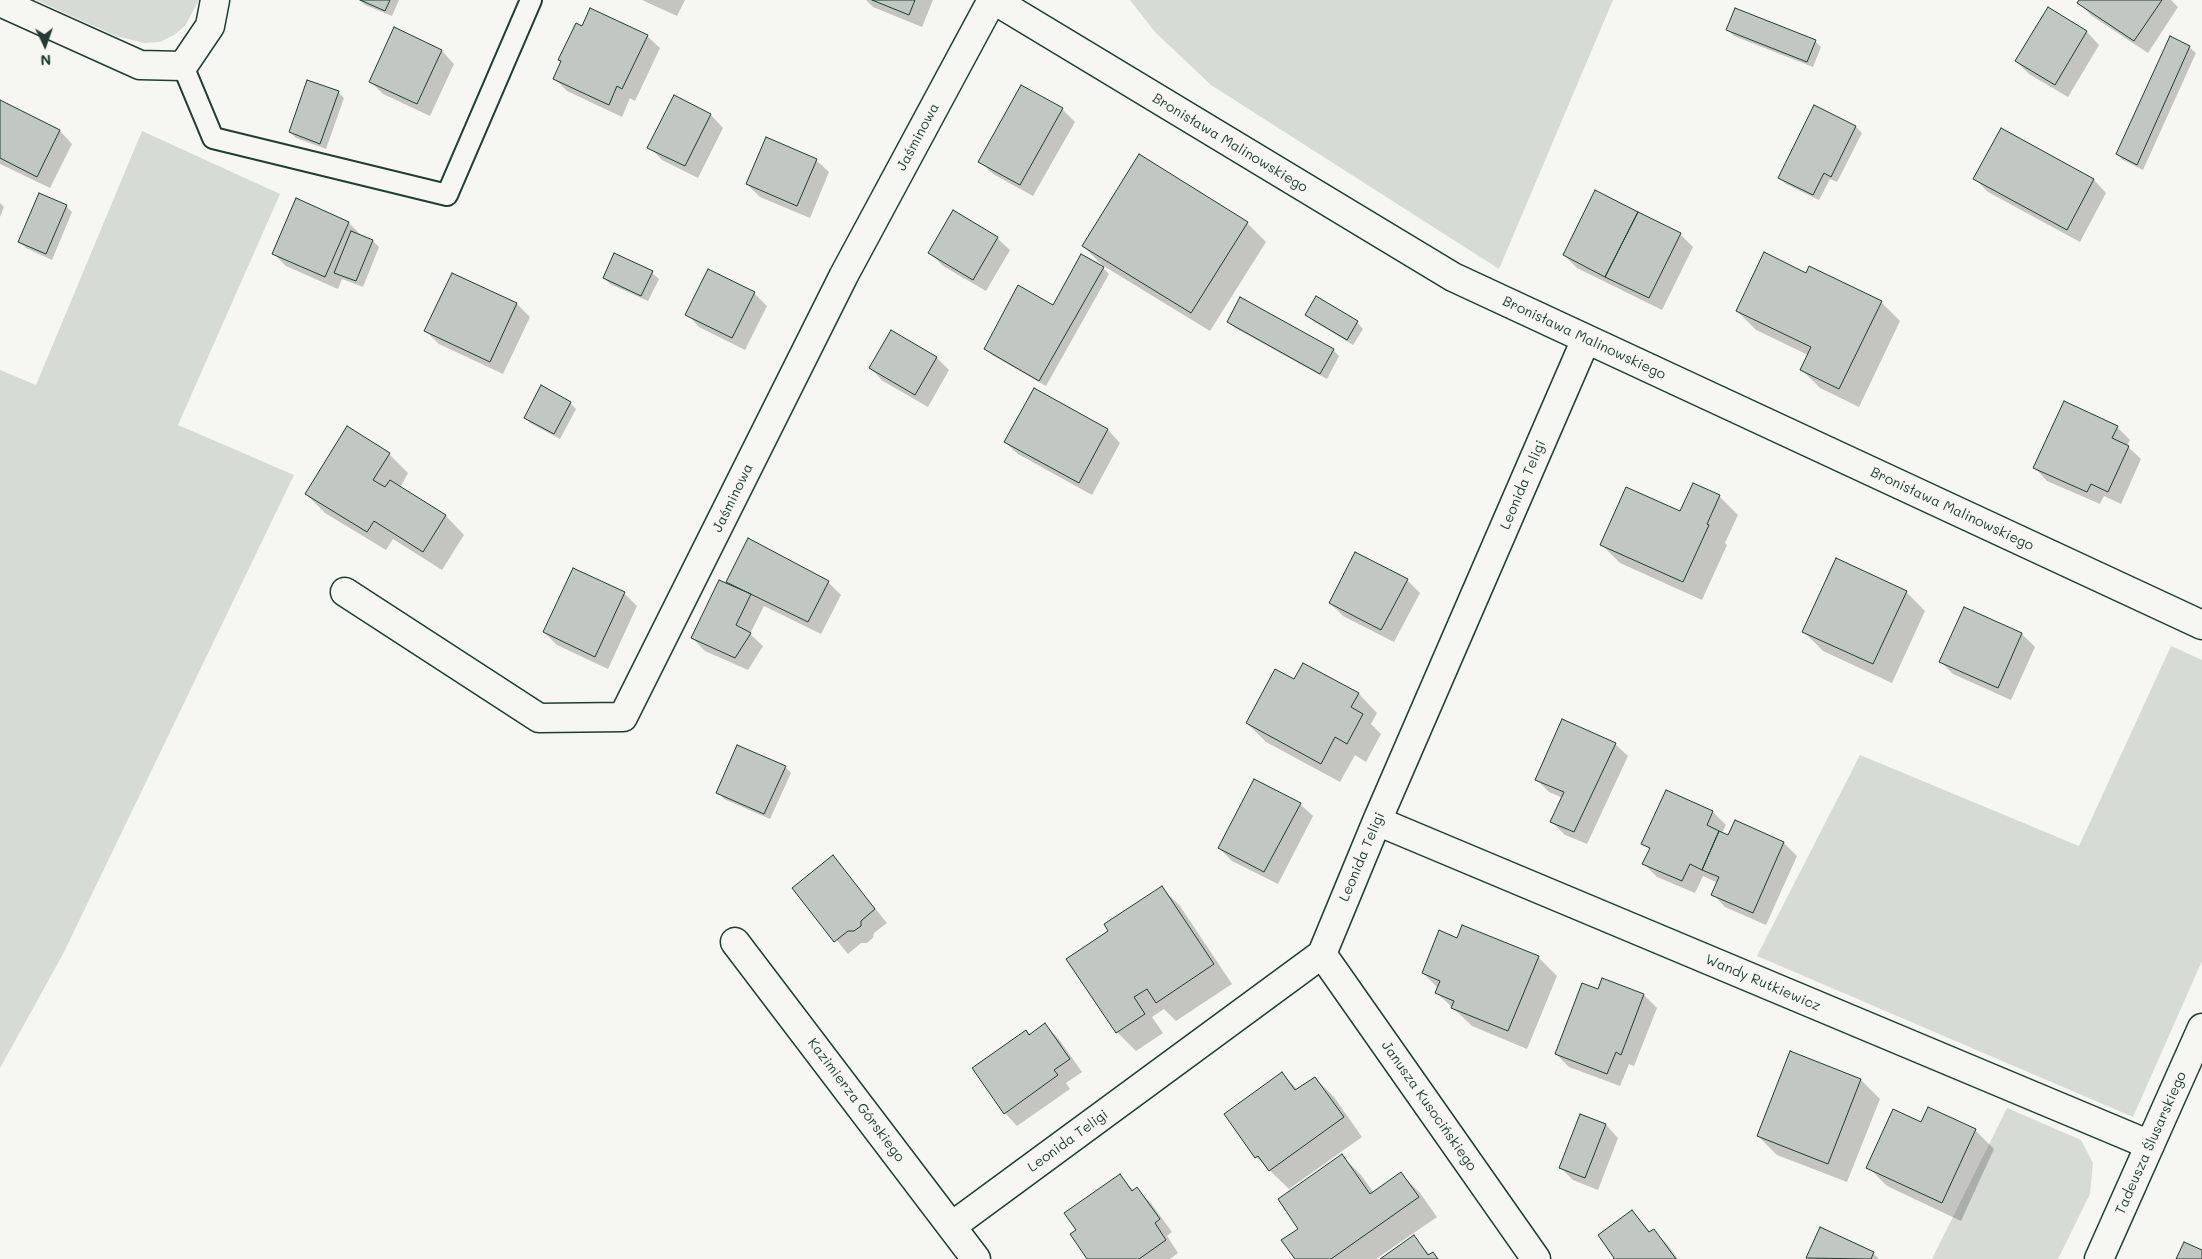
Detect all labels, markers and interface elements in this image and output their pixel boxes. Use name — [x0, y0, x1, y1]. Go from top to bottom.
north arrow — [20, 20, 70, 70]
text: N — [40, 51, 52, 70]
street label: Bronisława Malinowskiego — [1149, 90, 1311, 196]
street label: Jaśminowa — [893, 100, 943, 174]
street label: Bronisława Malinowskiego — [1500, 293, 1668, 383]
street label: Leonida Teligi — [1497, 438, 1549, 532]
street label: Jaśminowa — [709, 461, 757, 535]
street label: Bronisława Malinowskiego — [1868, 464, 2036, 554]
street label: Leonida Teligi — [1336, 810, 1388, 904]
street label: Wandy Rutkiewicz — [1703, 951, 1823, 1015]
street label: Kazimierza Górskiego — [804, 1035, 908, 1165]
street label: Janusza Kusocińskiego — [1378, 1038, 1480, 1174]
street label: Tadeusza Ślusarskiego — [2112, 1069, 2190, 1217]
street label: Leonida Teligi — [1025, 1106, 1111, 1176]

